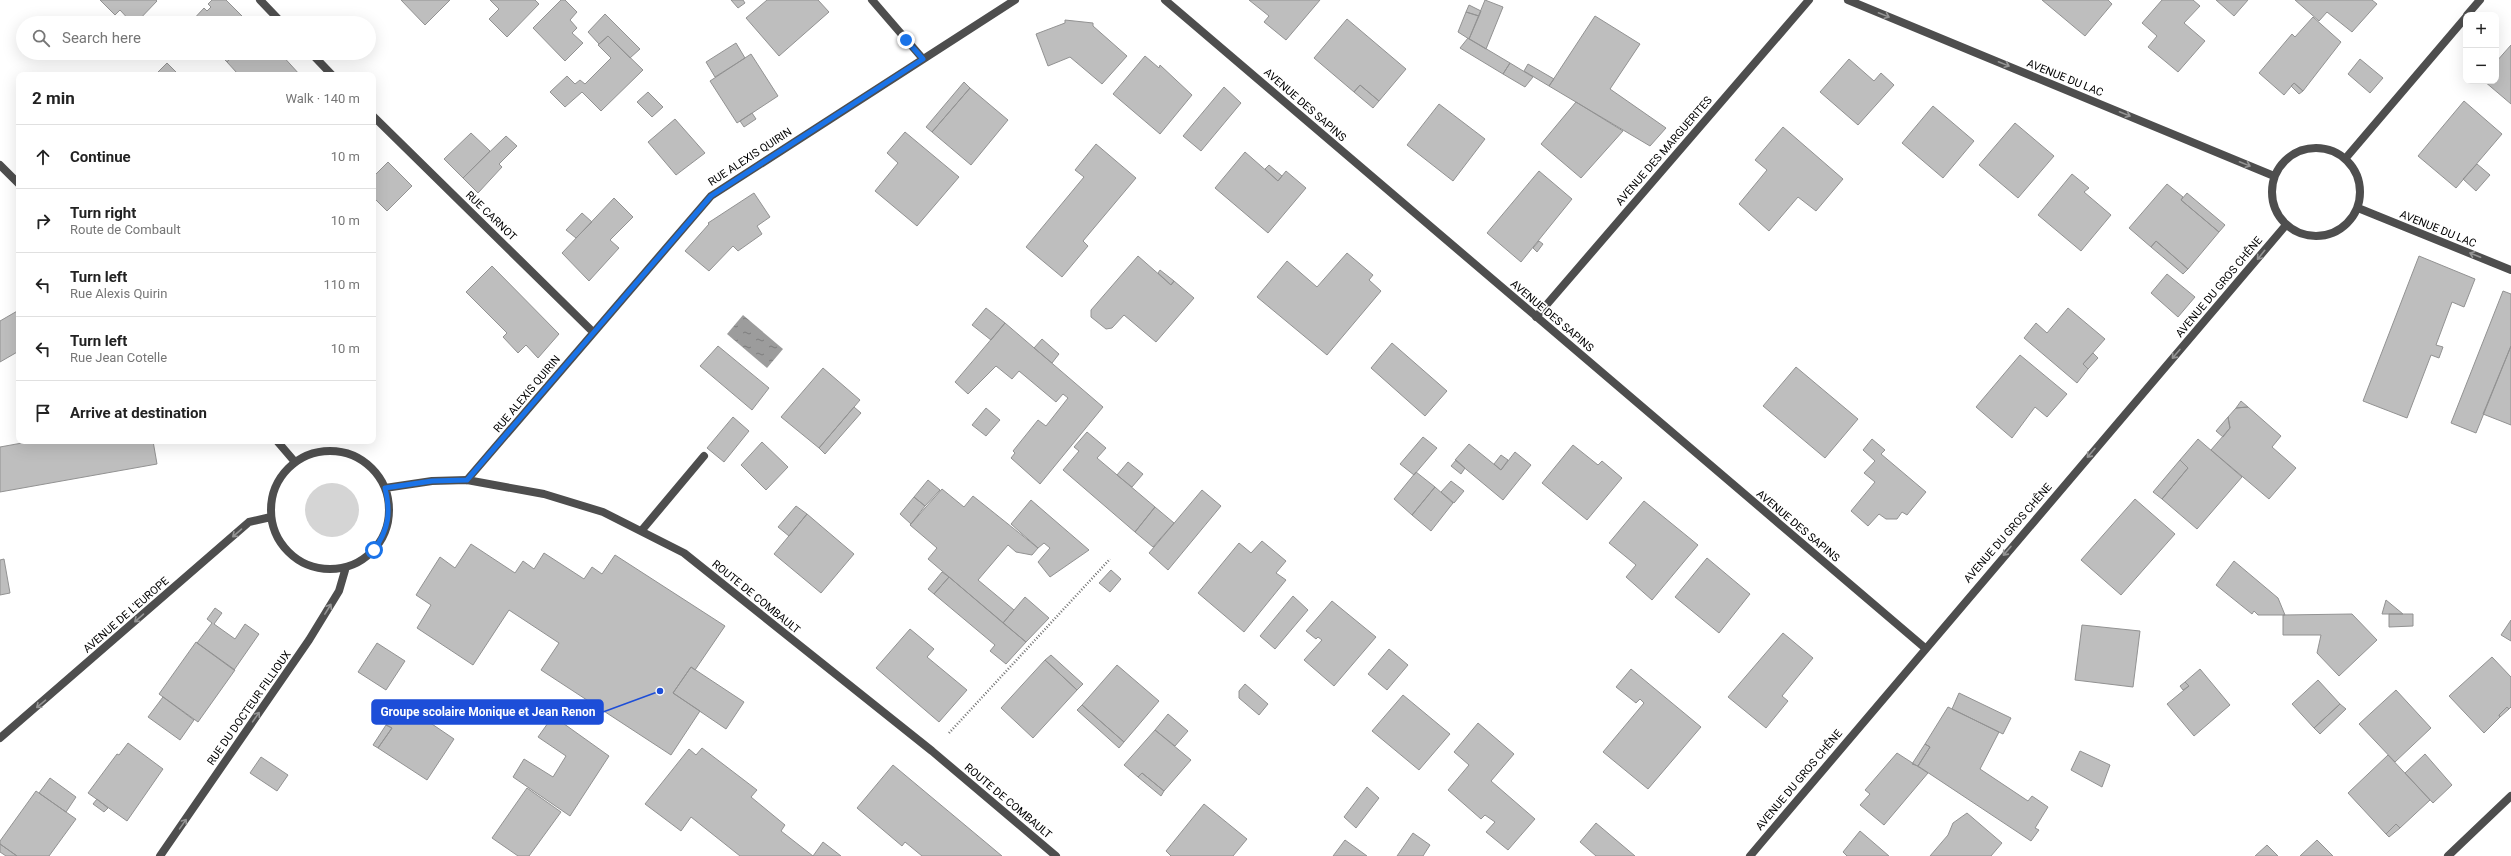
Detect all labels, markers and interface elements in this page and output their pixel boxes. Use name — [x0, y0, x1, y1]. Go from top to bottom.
one-way arrow — [1878, 12, 1890, 19]
map controls — [2463, 12, 2499, 84]
button: + — [2463, 12, 2499, 48]
search box — [16, 16, 376, 60]
icon: search — [30, 27, 52, 49]
text: Search here — [62, 29, 141, 47]
route end — [897, 31, 915, 49]
button: − — [2463, 48, 2499, 84]
street label: AVENUE DU LAC — [2025, 57, 2105, 99]
one-way arrow — [1998, 61, 2010, 69]
street label: AVENUE DES SAPINS — [1261, 66, 1349, 145]
text: 2 min — [32, 88, 75, 108]
text: Walk · 140 m — [285, 91, 360, 106]
street label: AVENUE DES MARGUERITES — [1613, 93, 1715, 208]
one-way arrow — [2118, 111, 2130, 118]
street label: RUE ALEXIS QUIRIN — [706, 125, 794, 189]
icon: ahead — [32, 146, 54, 168]
text: Continue — [70, 148, 131, 166]
text: 10 m — [331, 149, 360, 164]
one-way arrow — [2238, 160, 2250, 168]
street label: RUE CARNOT — [463, 188, 520, 244]
text: Turn right — [70, 204, 136, 222]
street label: AVENUE DU LAC — [2398, 208, 2478, 250]
icon: right — [32, 210, 54, 232]
text: 10 m — [331, 213, 360, 228]
text: Route de Combault — [70, 222, 181, 237]
street label: AVENUE DU GROS CHÊNE — [2173, 234, 2265, 340]
one-way arrow — [2256, 250, 2265, 261]
one-way arrow — [2469, 251, 2481, 259]
text: Turn left — [70, 268, 127, 286]
icon: left — [32, 274, 54, 296]
text: 110 m — [323, 277, 360, 292]
street label: AVENUE DES SAPINS — [1508, 277, 1597, 355]
text: Rue Alexis Quirin — [70, 286, 167, 301]
text: Turn left — [70, 332, 127, 350]
icon: left — [32, 338, 54, 360]
text: 10 m — [331, 341, 360, 356]
one-way arrow — [2172, 349, 2181, 359]
text: Rue Jean Cotelle — [70, 350, 167, 365]
street label: RUE ALEXIS QUIRIN — [491, 353, 563, 435]
icon: arrive — [32, 402, 54, 424]
text: Arrive at destination — [70, 404, 207, 422]
one-way arrow — [2087, 447, 2096, 458]
street label: AVENUE DU GROS CHÊNE — [1961, 481, 2055, 585]
street label: AVENUE DES SAPINS — [1754, 487, 1843, 565]
one-way arrow — [231, 528, 242, 537]
route start — [365, 541, 383, 559]
one-way arrow — [2002, 546, 2011, 557]
street label: ROUTE DE COMBAULT — [709, 557, 803, 637]
street label: AVENUE DE L'EUROPE — [81, 574, 171, 656]
one-way arrow — [325, 603, 333, 615]
one-way arrow — [134, 614, 144, 623]
street label: RUE DU DOCTEUR FILLIOUX — [204, 648, 294, 768]
one-way arrow — [35, 699, 46, 708]
callout: Groupe scolaire Monique et Jean Renon — [372, 700, 603, 724]
text: Groupe scolaire Monique et Jean Renon — [380, 705, 596, 719]
one-way arrow — [252, 712, 260, 723]
street label: AVENUE DU GROS CHÊNE — [1753, 727, 1845, 833]
street label: ROUTE DE COMBAULT — [962, 761, 1055, 841]
one-way arrow — [179, 818, 187, 830]

